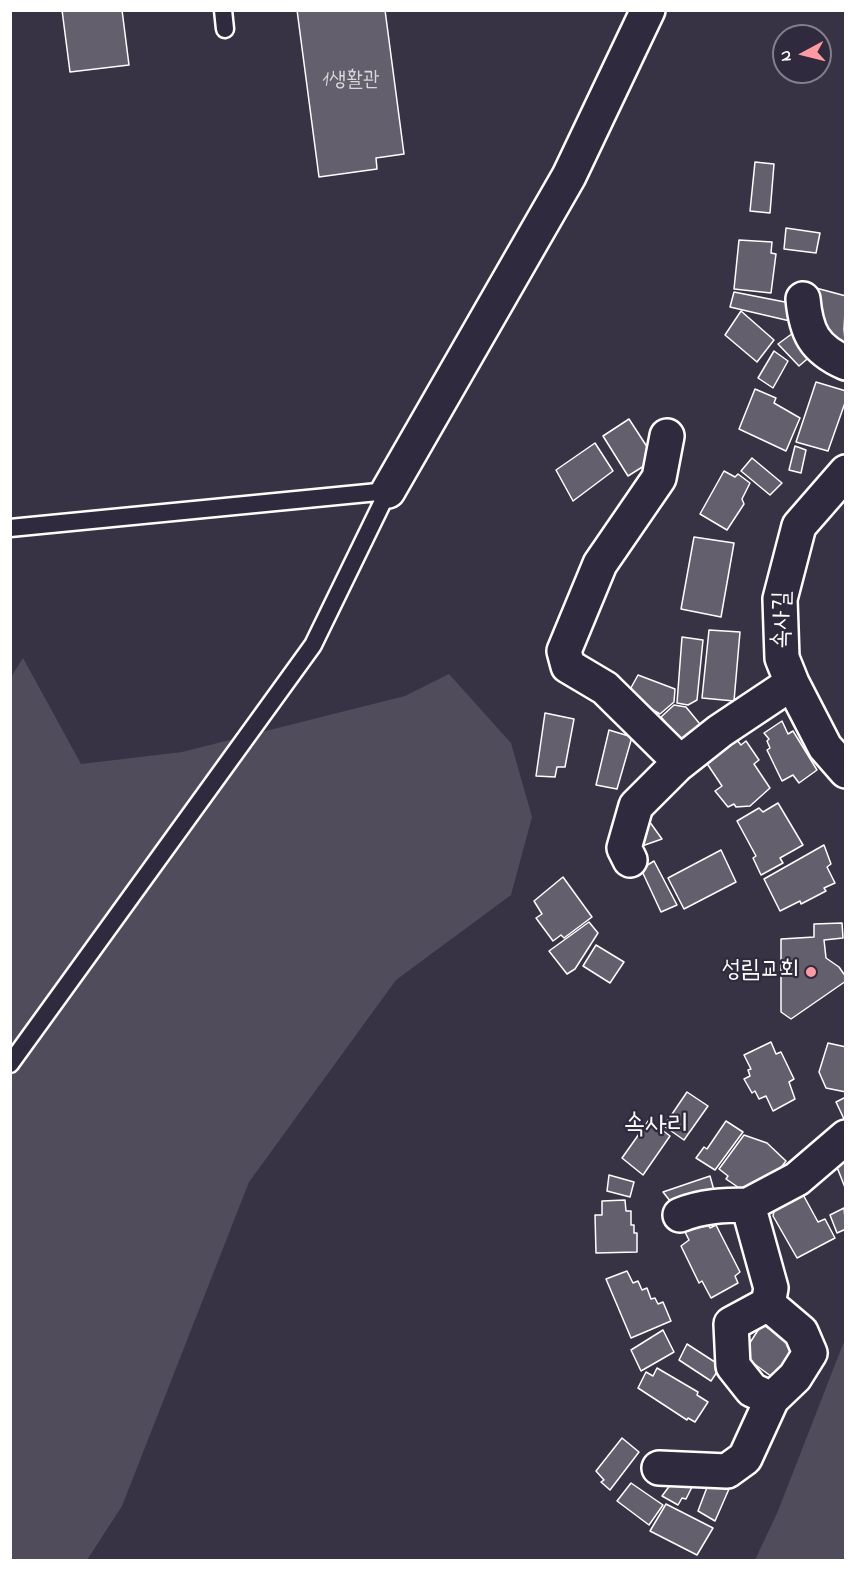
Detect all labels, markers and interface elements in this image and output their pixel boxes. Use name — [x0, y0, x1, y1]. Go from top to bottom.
north arrow — [772, 24, 832, 84]
text: N — [774, 49, 799, 63]
house number: 1생활관 — [322, 69, 380, 95]
street label: 속사길 — [769, 591, 799, 649]
place label: 성림교회 — [722, 958, 799, 986]
marker: 성림교회 — [804, 965, 818, 979]
district label: 속사리 — [623, 1112, 689, 1144]

